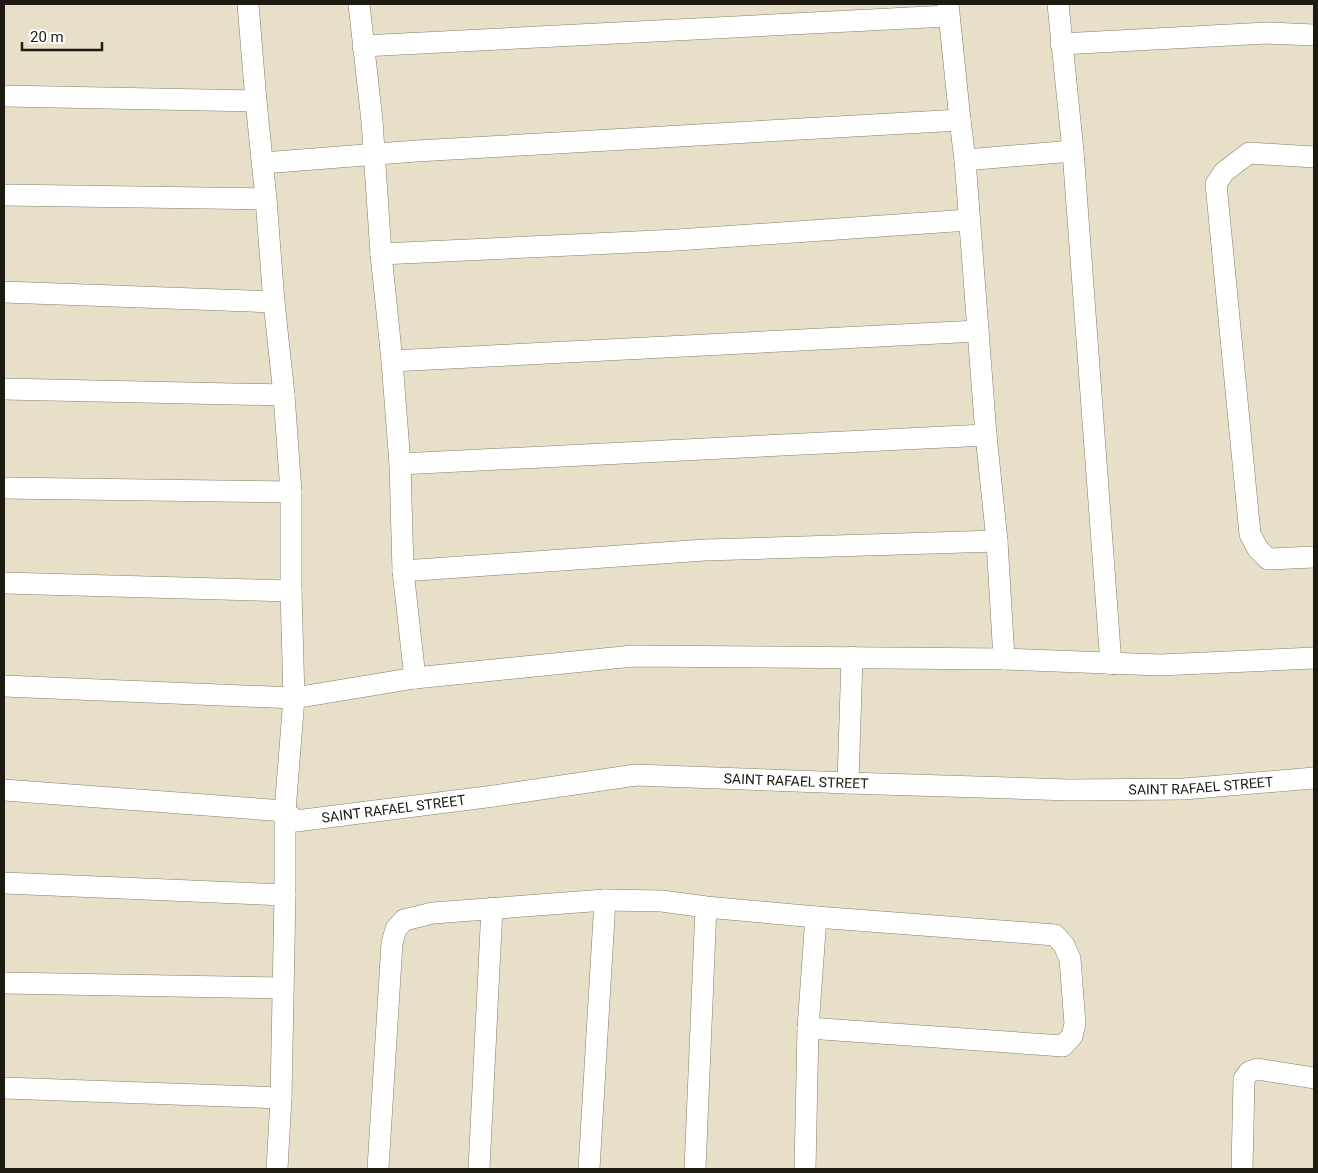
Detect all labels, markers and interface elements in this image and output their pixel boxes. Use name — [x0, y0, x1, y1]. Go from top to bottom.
scale bar — [22, 20, 102, 52]
text: 20 m — [30, 28, 64, 46]
street label: SAINT RAFAEL STREET — [723, 770, 869, 792]
street label: SAINT RAFAEL STREET — [1128, 773, 1274, 797]
street label: SAINT RAFAEL STREET — [321, 792, 467, 826]

